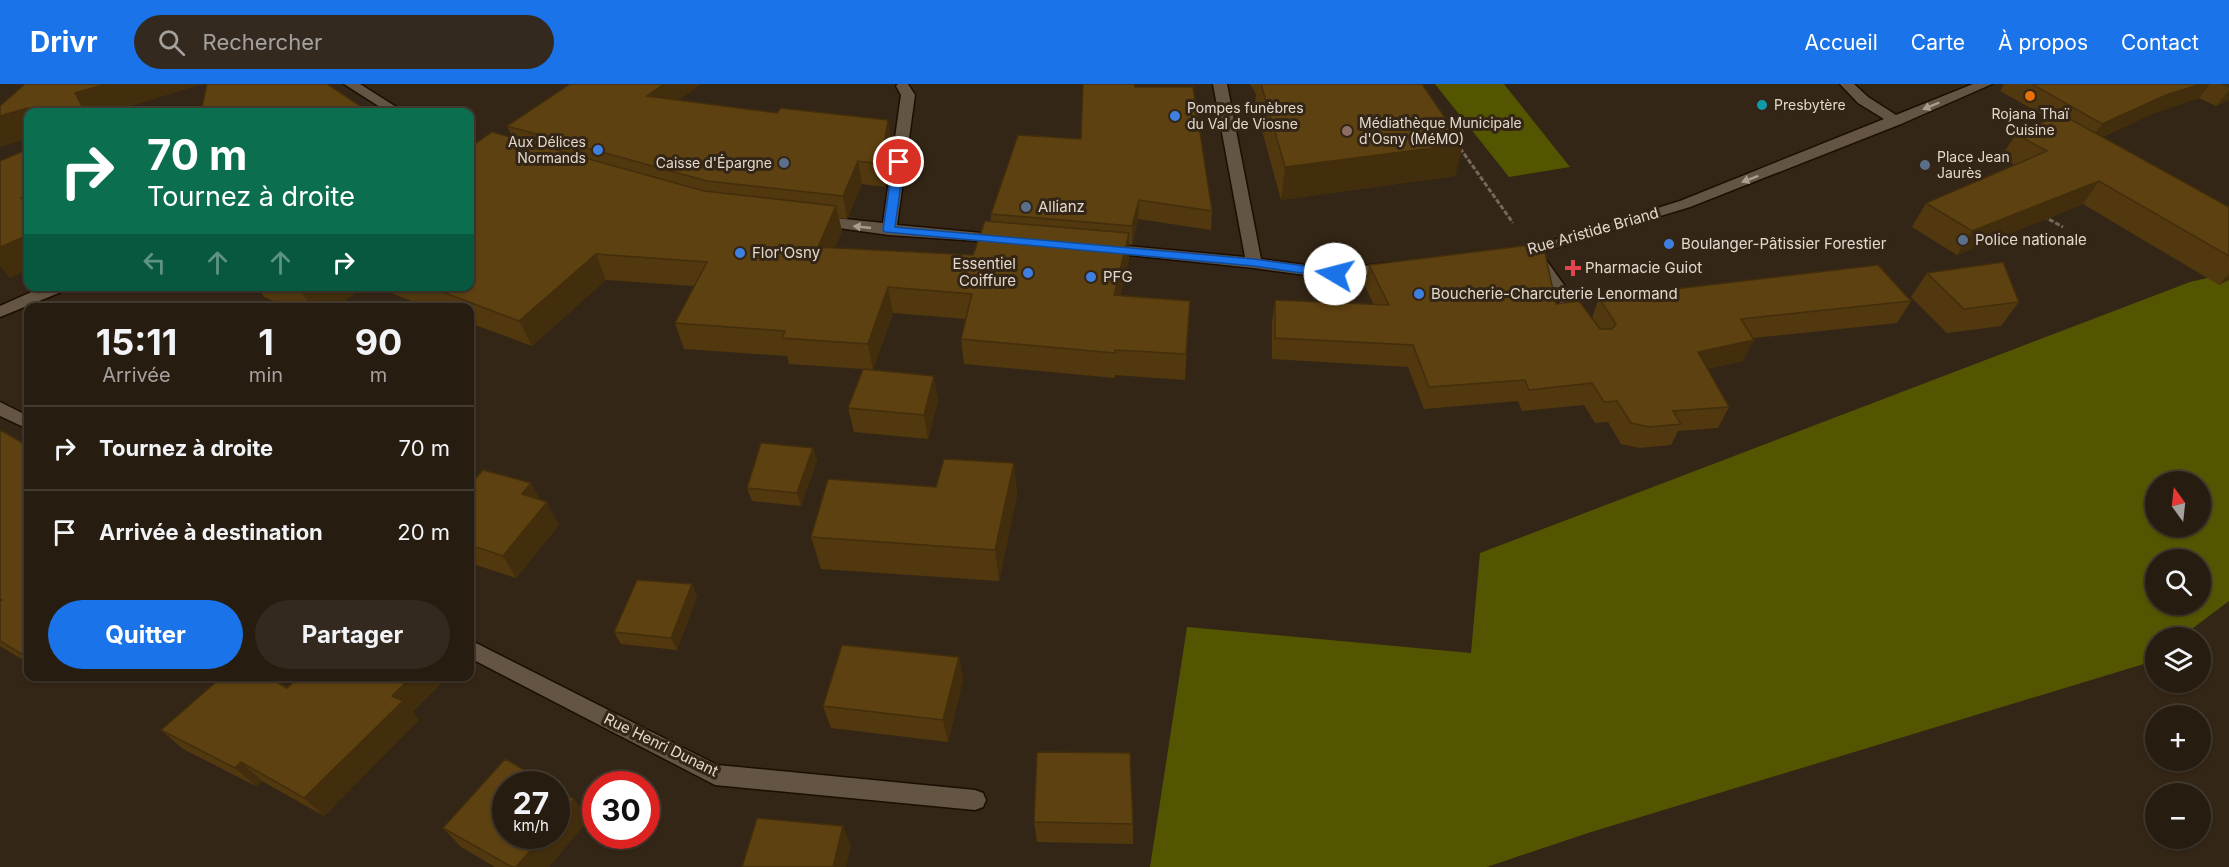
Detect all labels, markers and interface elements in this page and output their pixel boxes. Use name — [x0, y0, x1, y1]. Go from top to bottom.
search box — [134, 15, 554, 69]
text: Drivr — [30, 25, 98, 59]
icon: search — [155, 26, 188, 59]
text: Rechercher — [203, 29, 322, 55]
text: Accueil — [1804, 30, 1878, 55]
text: Carte — [1911, 30, 1965, 55]
text: À propos — [1998, 30, 2088, 55]
text: Contact — [2121, 30, 2199, 55]
marker: Rojana Thaï Cuisine — [2023, 89, 2037, 103]
place label: Presbytère — [1774, 96, 1846, 113]
marker: Presbytère — [1755, 98, 1769, 112]
place label: Pompes funèbres du Val de Viosne — [1187, 99, 1304, 132]
one-way arrow — [1922, 101, 1940, 111]
place label: Rojana Thaï Cuisine — [1991, 105, 2069, 138]
marker: Pompes funèbres du Val de Viosne — [1168, 109, 1182, 123]
place label: Médiathèque Municipale d'Osny (MéMO) — [1359, 114, 1522, 147]
marker: Médiathèque Municipale d'Osny (MéMO) — [1340, 124, 1354, 138]
text: 70 m — [147, 129, 247, 180]
icon: right — [48, 132, 126, 210]
place label: Aux Délices Normands — [508, 133, 586, 166]
pin — [873, 136, 924, 187]
marker: Aux Délices Normands — [591, 143, 605, 157]
icon: arrive — [882, 145, 915, 178]
place label: Place Jean Jaurès — [1937, 148, 2010, 181]
place label: Caisse d'Épargne — [656, 154, 772, 171]
marker: Caisse d'Épargne — [777, 156, 791, 170]
marker: Place Jean Jaurès — [1918, 158, 1932, 172]
one-way arrow — [1741, 174, 1759, 184]
text: Tournez à droite — [147, 180, 355, 213]
place label: Allianz — [1038, 197, 1085, 216]
marker: Allianz — [1019, 200, 1033, 214]
street label: Rue Aristide Briand — [1525, 203, 1661, 258]
one-way arrow — [853, 222, 872, 232]
place label: Police nationale — [1975, 230, 2087, 249]
marker: Police nationale — [1956, 233, 1970, 247]
place label: Boulanger-Pâtissier Forestier — [1681, 234, 1887, 253]
marker: Boulanger-Pâtissier Forestier — [1662, 237, 1676, 251]
position arrow — [1303, 242, 1367, 306]
place label: Flor'Osny — [752, 243, 821, 262]
icon: left — [138, 246, 171, 279]
icon: ahead — [201, 246, 234, 279]
icon: ahead — [264, 246, 297, 279]
icon: right — [327, 246, 360, 279]
marker: Flor'Osny — [733, 246, 747, 260]
place label: Essentiel Coiffure — [953, 254, 1016, 290]
place label: Pharmacie Guiot — [1585, 258, 1702, 277]
marker: Pharmacie Guiot — [1566, 261, 1580, 275]
marker: Essentiel Coiffure — [1021, 266, 1035, 280]
place label: PFG — [1103, 267, 1133, 286]
marker: PFG — [1084, 270, 1098, 284]
place label: Boucherie-Charcuterie Lenormand — [1431, 284, 1678, 303]
marker: Boucherie-Charcuterie Lenormand — [1412, 287, 1426, 301]
text: 15:11 — [96, 320, 177, 364]
text: 1 — [258, 320, 274, 364]
text: 90 — [355, 320, 402, 364]
text: Arrivée — [102, 363, 171, 387]
text: min — [249, 363, 283, 387]
text: m — [370, 363, 387, 387]
icon: right — [48, 432, 81, 465]
text: Tournez à droite — [99, 435, 273, 461]
text: 70 m — [399, 435, 450, 461]
north arrow — [2145, 471, 2211, 537]
map controls — [2145, 471, 2211, 849]
icon: arrive — [48, 516, 81, 549]
text: Arrivée à destination — [99, 519, 323, 545]
text: 20 m — [397, 519, 450, 545]
button: search — [2145, 549, 2211, 615]
button: Quitter — [48, 600, 243, 669]
button: Partager — [255, 600, 450, 669]
button: layers — [2145, 627, 2211, 693]
button: + — [2145, 705, 2211, 771]
street label: Rue Henri Dunant — [601, 709, 722, 780]
speed limit sign: 30 — [582, 771, 660, 849]
button: − — [2145, 783, 2211, 849]
text: 27 — [513, 785, 549, 821]
text: km/h — [513, 816, 549, 835]

